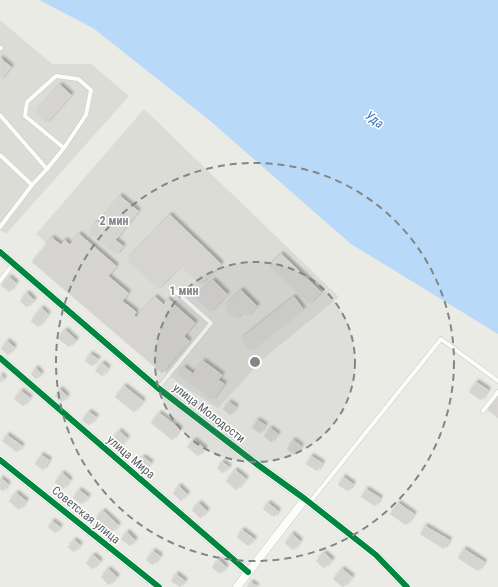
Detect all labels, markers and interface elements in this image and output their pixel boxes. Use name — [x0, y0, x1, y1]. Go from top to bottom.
water label: Уда — [363, 108, 387, 131]
text: 2 мин — [100, 214, 128, 228]
text: 1 мин — [170, 284, 198, 298]
centre of rings — [248, 355, 262, 369]
street label: улица Молодости — [170, 380, 248, 446]
street label: улица Мира — [104, 432, 158, 482]
street label: Советская улица — [49, 483, 123, 547]

